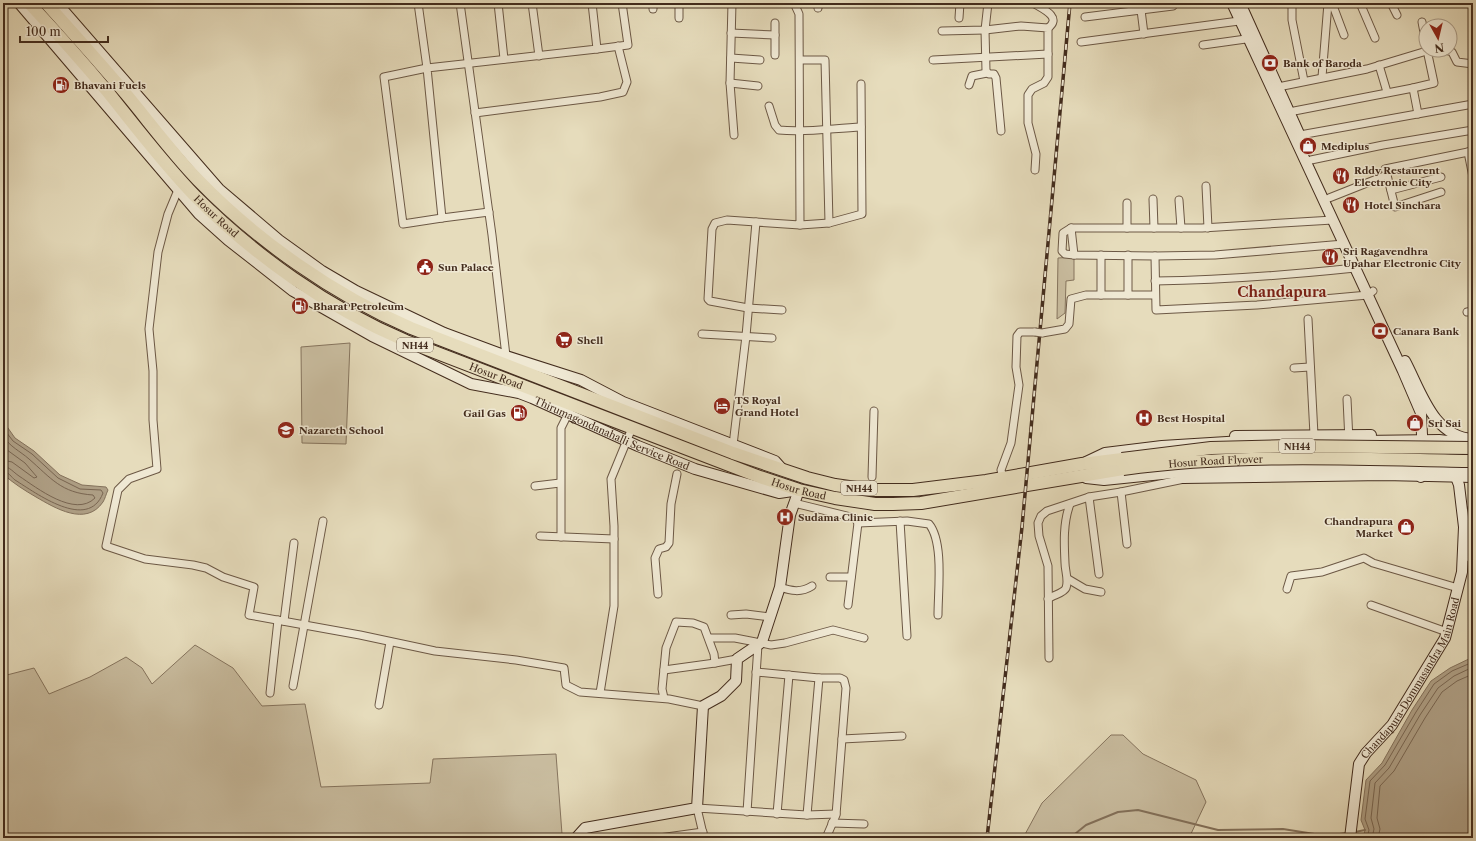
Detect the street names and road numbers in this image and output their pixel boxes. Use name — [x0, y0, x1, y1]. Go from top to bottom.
street label: Hosur Road — [191, 192, 242, 240]
road number: NH44 — [397, 338, 433, 352]
street label: Hosur Road — [468, 360, 525, 392]
street label: Thirumagondanahalli Service Road — [532, 393, 692, 473]
road number: NH44 — [1279, 439, 1315, 453]
street label: Hosur Road Flyover — [1168, 452, 1264, 470]
street label: Hosur Road — [770, 475, 827, 502]
road number: NH44 — [841, 481, 877, 495]
street label: Chandapura-Dommasandra Main Road — [1358, 596, 1462, 761]

